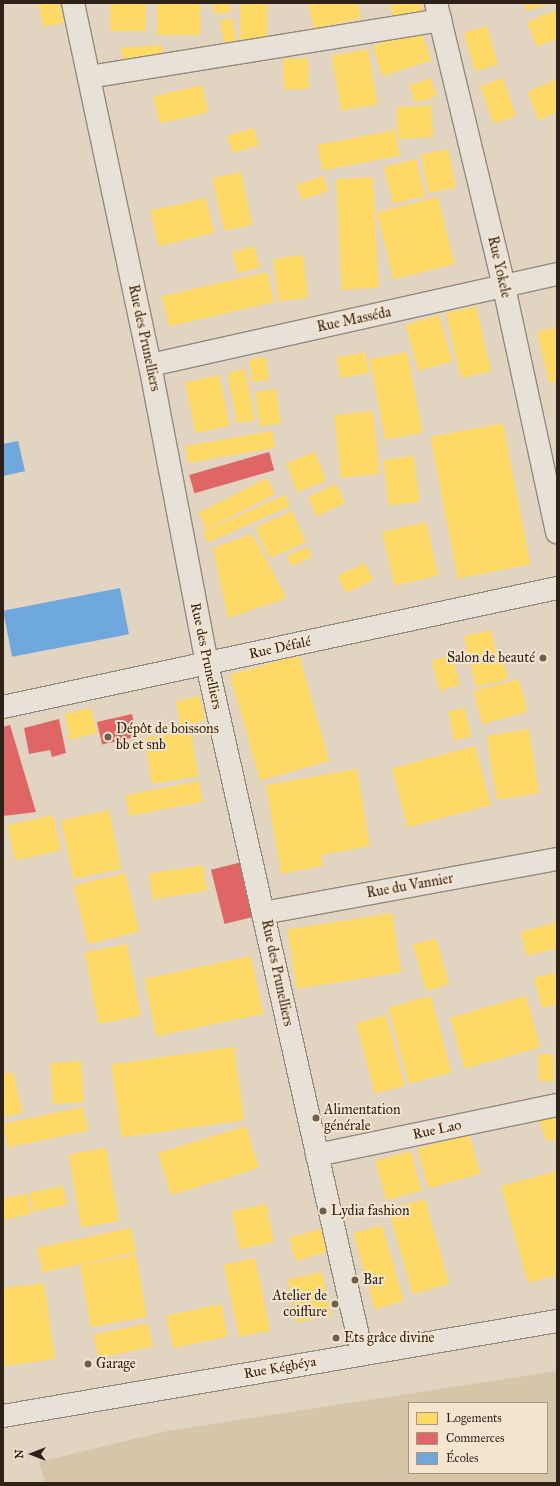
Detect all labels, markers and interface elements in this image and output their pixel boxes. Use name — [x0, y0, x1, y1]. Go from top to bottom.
street label: Rue Yokele — [484, 235, 514, 299]
street label: Rue des Prunelliers — [124, 283, 164, 393]
street label: Rue Masséda — [315, 304, 393, 336]
street label: Rue des Prunelliers — [186, 601, 226, 711]
street label: Rue Défalé — [247, 633, 313, 663]
place label: Salon de beauté — [447, 650, 535, 666]
marker: Salon de beauté — [538, 653, 548, 663]
place label: Dépôt de boissons bb et snb — [116, 721, 219, 754]
marker: Dépôt de boissons bb et snb — [103, 732, 113, 742]
street label: Rue du Vannier — [365, 870, 455, 902]
street label: Rue des Prunelliers — [257, 918, 297, 1028]
place label: Alimentation générale — [324, 1102, 400, 1134]
marker: Alimentation générale — [311, 1113, 321, 1123]
street label: Rue Lao — [411, 1117, 463, 1143]
place label: Lydia fashion — [331, 1203, 409, 1219]
marker: Lydia fashion — [318, 1206, 328, 1216]
place label: Bar — [363, 1272, 383, 1288]
marker: Bar — [350, 1275, 360, 1285]
place label: Atelier de coiffure — [272, 1288, 327, 1320]
marker: Atelier de coiffure — [330, 1299, 340, 1309]
place label: Ets grâce divine — [344, 1330, 434, 1346]
marker: Ets grâce divine — [331, 1333, 341, 1343]
street label: Rue Kégbéya — [243, 1353, 317, 1383]
place label: Garage — [96, 1356, 136, 1372]
marker: Garage — [83, 1359, 93, 1369]
legend — [408, 1402, 548, 1474]
text: Logements — [446, 1411, 502, 1425]
text: Commerces — [446, 1431, 504, 1445]
north arrow — [12, 1434, 52, 1474]
text: N — [13, 1449, 26, 1459]
text: Écoles — [446, 1451, 478, 1465]

